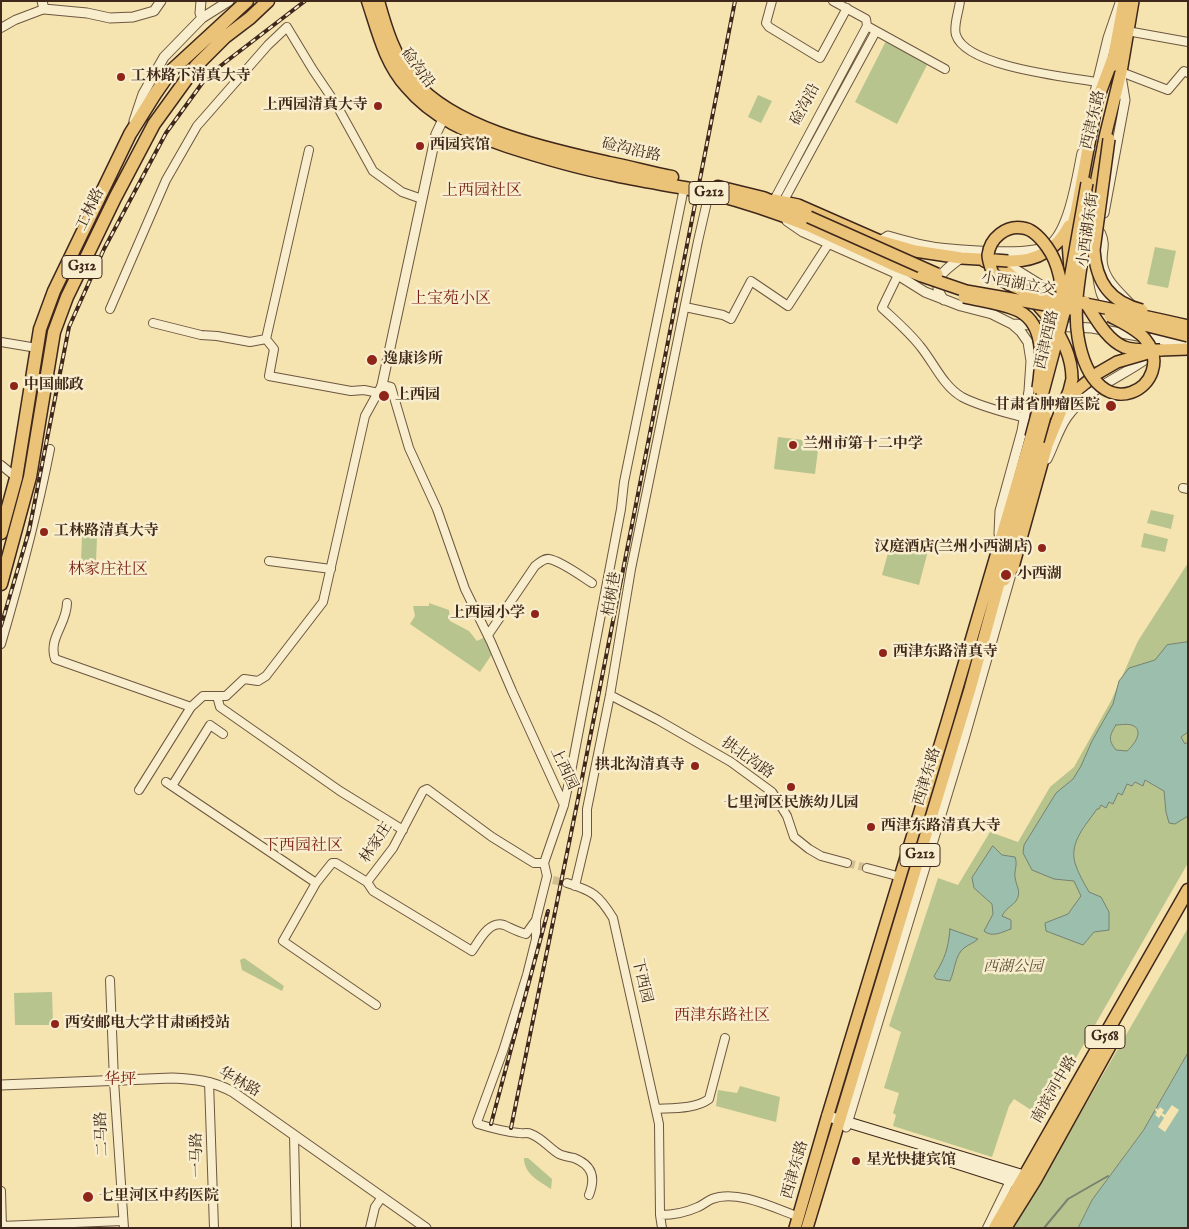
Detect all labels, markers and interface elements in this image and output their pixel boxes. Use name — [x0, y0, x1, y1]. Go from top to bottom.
street label: 硷沟沿 — [396, 46, 438, 92]
place label: 工林路下清真大寺 — [131, 68, 251, 86]
marker: 工林路下清真大寺 — [115, 71, 127, 83]
street label: 硷沟沿 — [787, 81, 825, 129]
street label: 西津东路 — [1078, 89, 1110, 151]
place label: 上西园清真大寺 — [263, 97, 368, 115]
marker: 上西园清真大寺 — [372, 100, 384, 112]
street label: 硷沟沿路 — [600, 135, 662, 167]
place label: 西园宾馆 — [430, 137, 490, 155]
marker: 西园宾馆 — [414, 140, 426, 152]
district label: 上西园社区 — [442, 182, 522, 202]
road number: G212 — [689, 182, 729, 204]
street label: 工林路 — [73, 186, 109, 234]
street label: 小西湖东街 — [1075, 192, 1103, 268]
road number: G312 — [62, 256, 102, 278]
street label: 小西湖立交 — [980, 270, 1056, 300]
district label: 上宝苑小区 — [411, 290, 491, 310]
street label: 西津西路 — [1032, 309, 1064, 371]
place label: 逸康诊所 — [383, 351, 443, 369]
marker: 逸康诊所 — [365, 353, 379, 367]
place label: 中国邮政 — [24, 377, 84, 395]
marker: 中国邮政 — [8, 380, 20, 392]
place label: 上西园 — [395, 387, 440, 405]
marker: 上西园 — [377, 389, 391, 403]
place label: 甘肃省肿瘤医院 — [995, 397, 1100, 415]
marker: 甘肃省肿瘤医院 — [1104, 399, 1118, 413]
place label: 兰州市第十二中学 — [803, 436, 923, 454]
marker: 兰州市第十二中学 — [787, 439, 799, 451]
place label: 工林路清真大寺 — [54, 523, 159, 541]
marker: 工林路清真大寺 — [38, 526, 50, 538]
place label: 汉庭酒店(兰州小西湖店) — [874, 539, 1032, 557]
marker: 汉庭酒店(兰州小西湖店) — [1036, 542, 1048, 554]
district label: 林家庄社区 — [68, 561, 148, 581]
place label: 小西湖 — [1017, 566, 1062, 584]
marker: 小西湖 — [999, 568, 1013, 582]
street label: 柏树巷 — [600, 570, 626, 618]
place label: 上西园小学 — [450, 605, 525, 623]
marker: 上西园小学 — [529, 608, 541, 620]
place label: 西津东路清真寺 — [893, 644, 998, 662]
marker: 西津东路清真寺 — [877, 647, 889, 659]
street label: 拱北沟路 — [717, 734, 777, 784]
street label: 上西园 — [545, 745, 581, 793]
street label: 西津东路 — [911, 746, 945, 808]
place label: 拱北沟清真寺 — [595, 757, 685, 775]
marker: 拱北沟清真寺 — [689, 760, 701, 772]
marker: 七里河区民族幼儿园 — [785, 781, 797, 793]
place label: 七里河区民族幼儿园 — [724, 795, 858, 813]
place label: 西津东路清真大寺 — [881, 818, 1001, 836]
street label: 林家庄 — [357, 819, 397, 867]
marker: 西津东路清真大寺 — [865, 821, 877, 833]
district label: 下西园社区 — [263, 837, 343, 857]
road number: G212 — [900, 844, 940, 866]
street label: 下西园 — [627, 957, 655, 1005]
park label: 西湖公园 — [983, 959, 1043, 977]
district label: 西津东路社区 — [674, 1007, 770, 1027]
place label: 西安邮电大学甘肃函授站 — [65, 1015, 230, 1033]
marker: 西安邮电大学甘肃函授站 — [49, 1018, 61, 1030]
road number: G568 — [1085, 1026, 1125, 1048]
street label: 南滨河中路 — [1028, 1053, 1082, 1127]
street label: 华林路 — [215, 1064, 263, 1102]
district label: 华坪 — [104, 1071, 136, 1091]
street label: 二马路 — [93, 1111, 113, 1157]
street label: 一马路 — [189, 1132, 207, 1178]
street label: 西津东路 — [779, 1139, 813, 1201]
place label: 星光快捷宾馆 — [866, 1152, 956, 1170]
marker: 星光快捷宾馆 — [850, 1155, 862, 1167]
place label: 七里河区中药医院 — [99, 1188, 219, 1206]
marker: 七里河区中药医院 — [81, 1190, 95, 1204]

